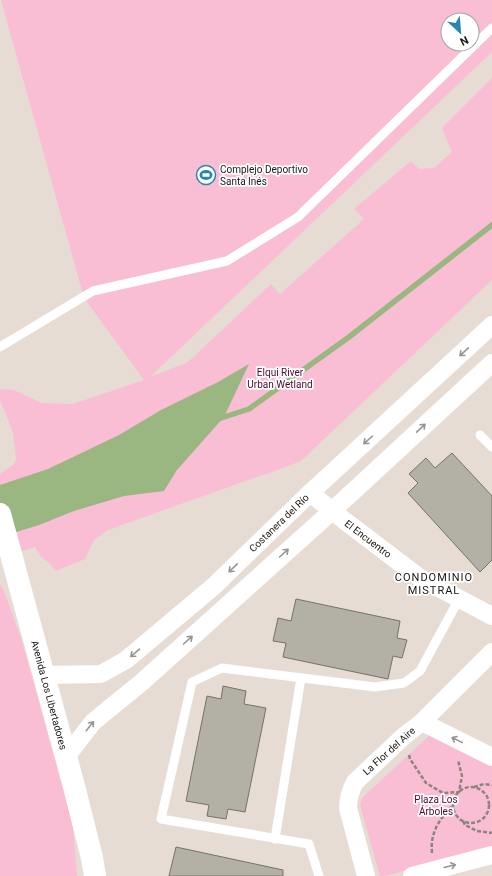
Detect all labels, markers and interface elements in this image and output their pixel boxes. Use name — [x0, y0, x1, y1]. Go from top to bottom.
north arrow — [440, 12, 480, 52]
text: N — [458, 33, 471, 48]
sports icon: Complejo Deportivo Santa Inés — [195, 164, 217, 186]
place label: Complejo Deportivo Santa Inés — [220, 164, 308, 187]
one-way arrow — [459, 347, 469, 357]
park label: Elqui River Urban Wetland — [247, 367, 313, 390]
one-way arrow — [416, 424, 426, 433]
one-way arrow — [363, 435, 373, 444]
street label: Costanera del Río — [247, 492, 311, 554]
street label: El Encuentro — [342, 518, 394, 560]
one-way arrow — [279, 549, 289, 558]
one-way arrow — [228, 563, 238, 573]
district label: CONDOMINIO MISTRAL — [395, 571, 473, 597]
one-way arrow — [182, 636, 193, 645]
street label: Avenida Los Libertadores — [29, 639, 69, 751]
one-way arrow — [129, 648, 140, 657]
one-way arrow — [85, 721, 94, 731]
street label: La Flor del Aire — [361, 725, 417, 777]
one-way arrow — [451, 735, 463, 743]
park label: Plaza Los Árboles — [414, 794, 458, 817]
one-way arrow — [443, 862, 456, 870]

